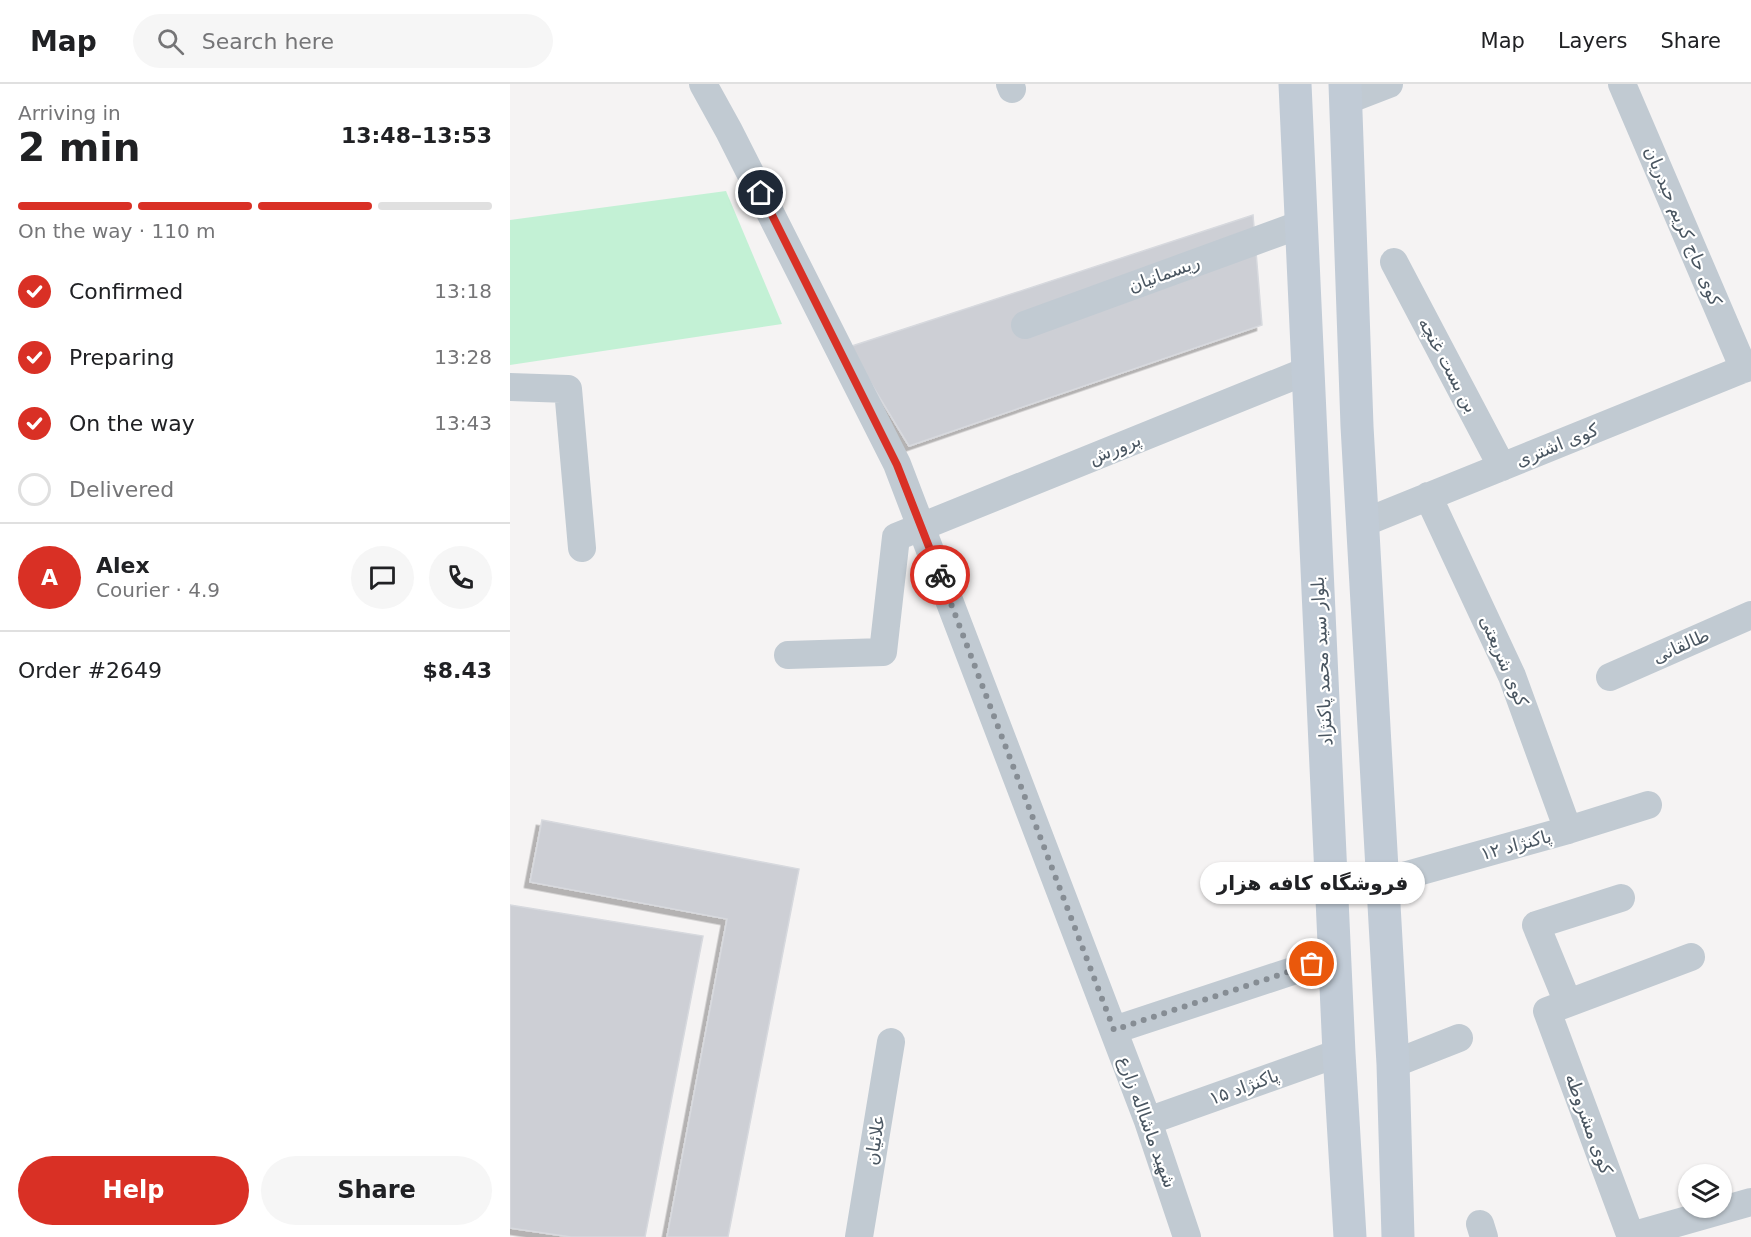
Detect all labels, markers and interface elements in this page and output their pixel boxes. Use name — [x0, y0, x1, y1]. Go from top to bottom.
search box — [133, 14, 553, 68]
text: Map — [30, 25, 97, 58]
icon: search — [154, 25, 187, 58]
text: Search here — [202, 29, 334, 54]
text: Map — [1481, 29, 1525, 53]
text: Layers — [1558, 29, 1627, 53]
text: Share — [1660, 29, 1721, 53]
text: Arriving in — [18, 101, 121, 125]
text: 13:48–13:53 — [341, 123, 492, 148]
text: 2 min — [18, 125, 140, 170]
street label: کوی حاج کریم حیدریان — [1639, 143, 1727, 310]
pin — [735, 167, 786, 218]
icon: home — [744, 176, 777, 209]
text: On the way · 110 m — [18, 219, 216, 243]
street label: ریسمانیان — [1125, 251, 1203, 296]
icon: check — [18, 275, 51, 308]
text: Confirmed — [69, 279, 183, 304]
text: 13:18 — [434, 279, 492, 303]
street label: بن بست غنچه — [1414, 313, 1482, 417]
icon: check — [18, 341, 51, 374]
text: Preparing — [69, 345, 175, 370]
text: 13:28 — [434, 345, 492, 369]
icon: check — [18, 407, 51, 440]
text: On the way — [69, 411, 195, 436]
text: 13:43 — [434, 411, 492, 435]
street label: کوی اشتری — [1512, 418, 1602, 472]
street label: پرورش — [1086, 429, 1144, 469]
text: Delivered — [69, 477, 174, 502]
courier — [910, 545, 970, 605]
button: chat — [351, 546, 414, 609]
button: phone — [429, 546, 492, 609]
text: Alex — [96, 553, 150, 578]
icon: bike — [924, 559, 957, 592]
text: A — [41, 565, 58, 590]
street label: بلوار سید محمد پاکنژاد — [1307, 576, 1337, 746]
text: Courier · 4.9 — [96, 578, 220, 602]
street label: کوی شریعتی — [1475, 612, 1533, 710]
street label: طالقانی — [1649, 624, 1712, 667]
text: Order #2649 — [18, 658, 162, 683]
text: $8.43 — [422, 658, 492, 683]
street label: پاکنژاد ۱۲ — [1478, 825, 1554, 865]
callout: فروشگاه کافه هزار — [1200, 862, 1424, 904]
text: فروشگاه کافه هزار — [1217, 871, 1408, 895]
pin — [1286, 938, 1337, 989]
icon: bag — [1295, 947, 1328, 980]
street label: شهید ماشااله زارع — [1113, 1053, 1181, 1191]
street label: پاکنژاد ۱۵ — [1206, 1064, 1282, 1110]
street label: کوی مشروطه — [1561, 1070, 1618, 1178]
street label: علائیان — [860, 1113, 889, 1167]
button: Help — [18, 1156, 249, 1225]
button: Share — [261, 1156, 492, 1225]
map controls — [1678, 1164, 1732, 1218]
button: layers — [1678, 1164, 1732, 1218]

